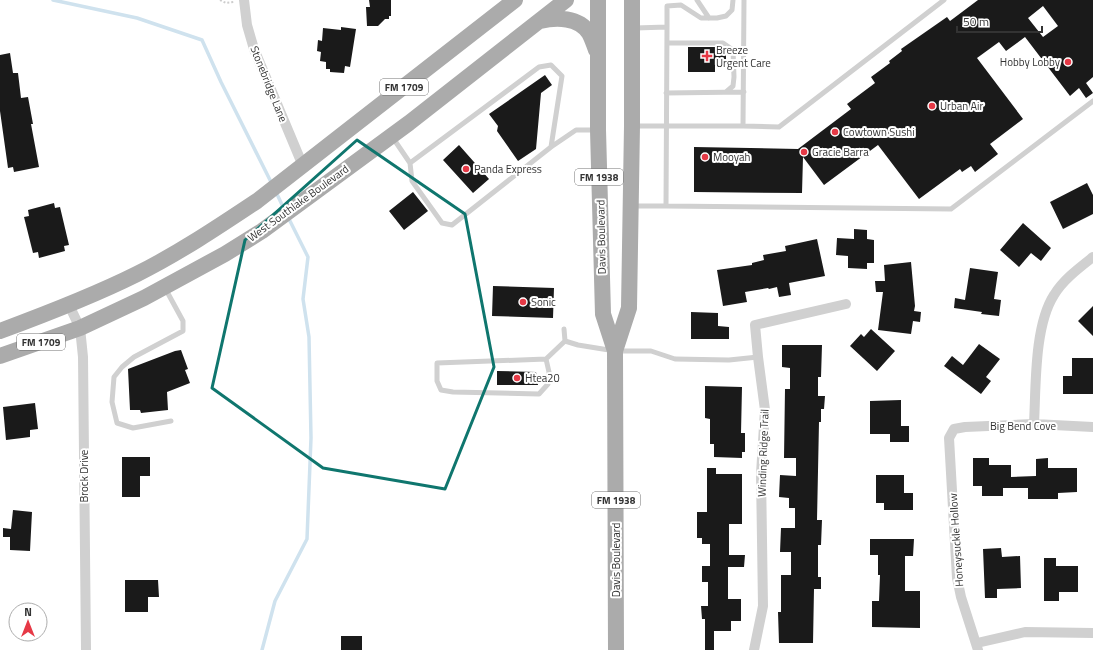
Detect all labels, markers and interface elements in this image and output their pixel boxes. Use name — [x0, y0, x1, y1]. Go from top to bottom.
scale bar — [957, 8, 1042, 34]
text: 50 m — [963, 12, 989, 31]
place label: Breeze Urgent Care — [716, 42, 771, 71]
street label: Stonebridge Lane — [246, 44, 292, 125]
marker: Breeze Urgent Care — [701, 50, 713, 62]
place label: Hobby Lobby — [1000, 54, 1061, 70]
marker: Hobby Lobby — [1063, 57, 1073, 67]
road number: FM 1709 — [380, 79, 428, 95]
place label: Urban Air — [940, 98, 983, 114]
marker: Urban Air — [927, 101, 937, 111]
place label: Cowtown Sushi — [843, 124, 915, 140]
marker: Cowtown Sushi — [830, 127, 840, 137]
place label: Gracie Barra — [812, 144, 869, 160]
marker: Gracie Barra — [799, 147, 809, 157]
place label: Mooyah — [713, 149, 750, 165]
marker: Mooyah — [700, 152, 710, 162]
street label: West Southlake Boulevard — [244, 161, 352, 245]
place label: Panda Express — [474, 161, 542, 177]
marker: Panda Express — [461, 164, 471, 174]
road number: FM 1938 — [575, 169, 623, 185]
street label: Davis Boulevard — [592, 199, 610, 274]
place label: Sonic — [531, 294, 556, 310]
marker: Sonic — [518, 297, 528, 307]
road number: FM 1709 — [17, 334, 65, 350]
place label: Htea20 — [525, 370, 560, 386]
marker: Htea20 — [512, 373, 522, 383]
street label: Winding Ridge Trail — [753, 409, 773, 497]
street label: Big Bend Cove — [990, 418, 1056, 434]
street label: Brock Drive — [76, 449, 92, 502]
road number: FM 1938 — [592, 492, 640, 508]
street label: Honeysuckle Hollow — [945, 492, 967, 587]
street label: Davis Boulevard — [608, 523, 624, 597]
north arrow — [8, 602, 48, 642]
text: N — [24, 604, 32, 620]

